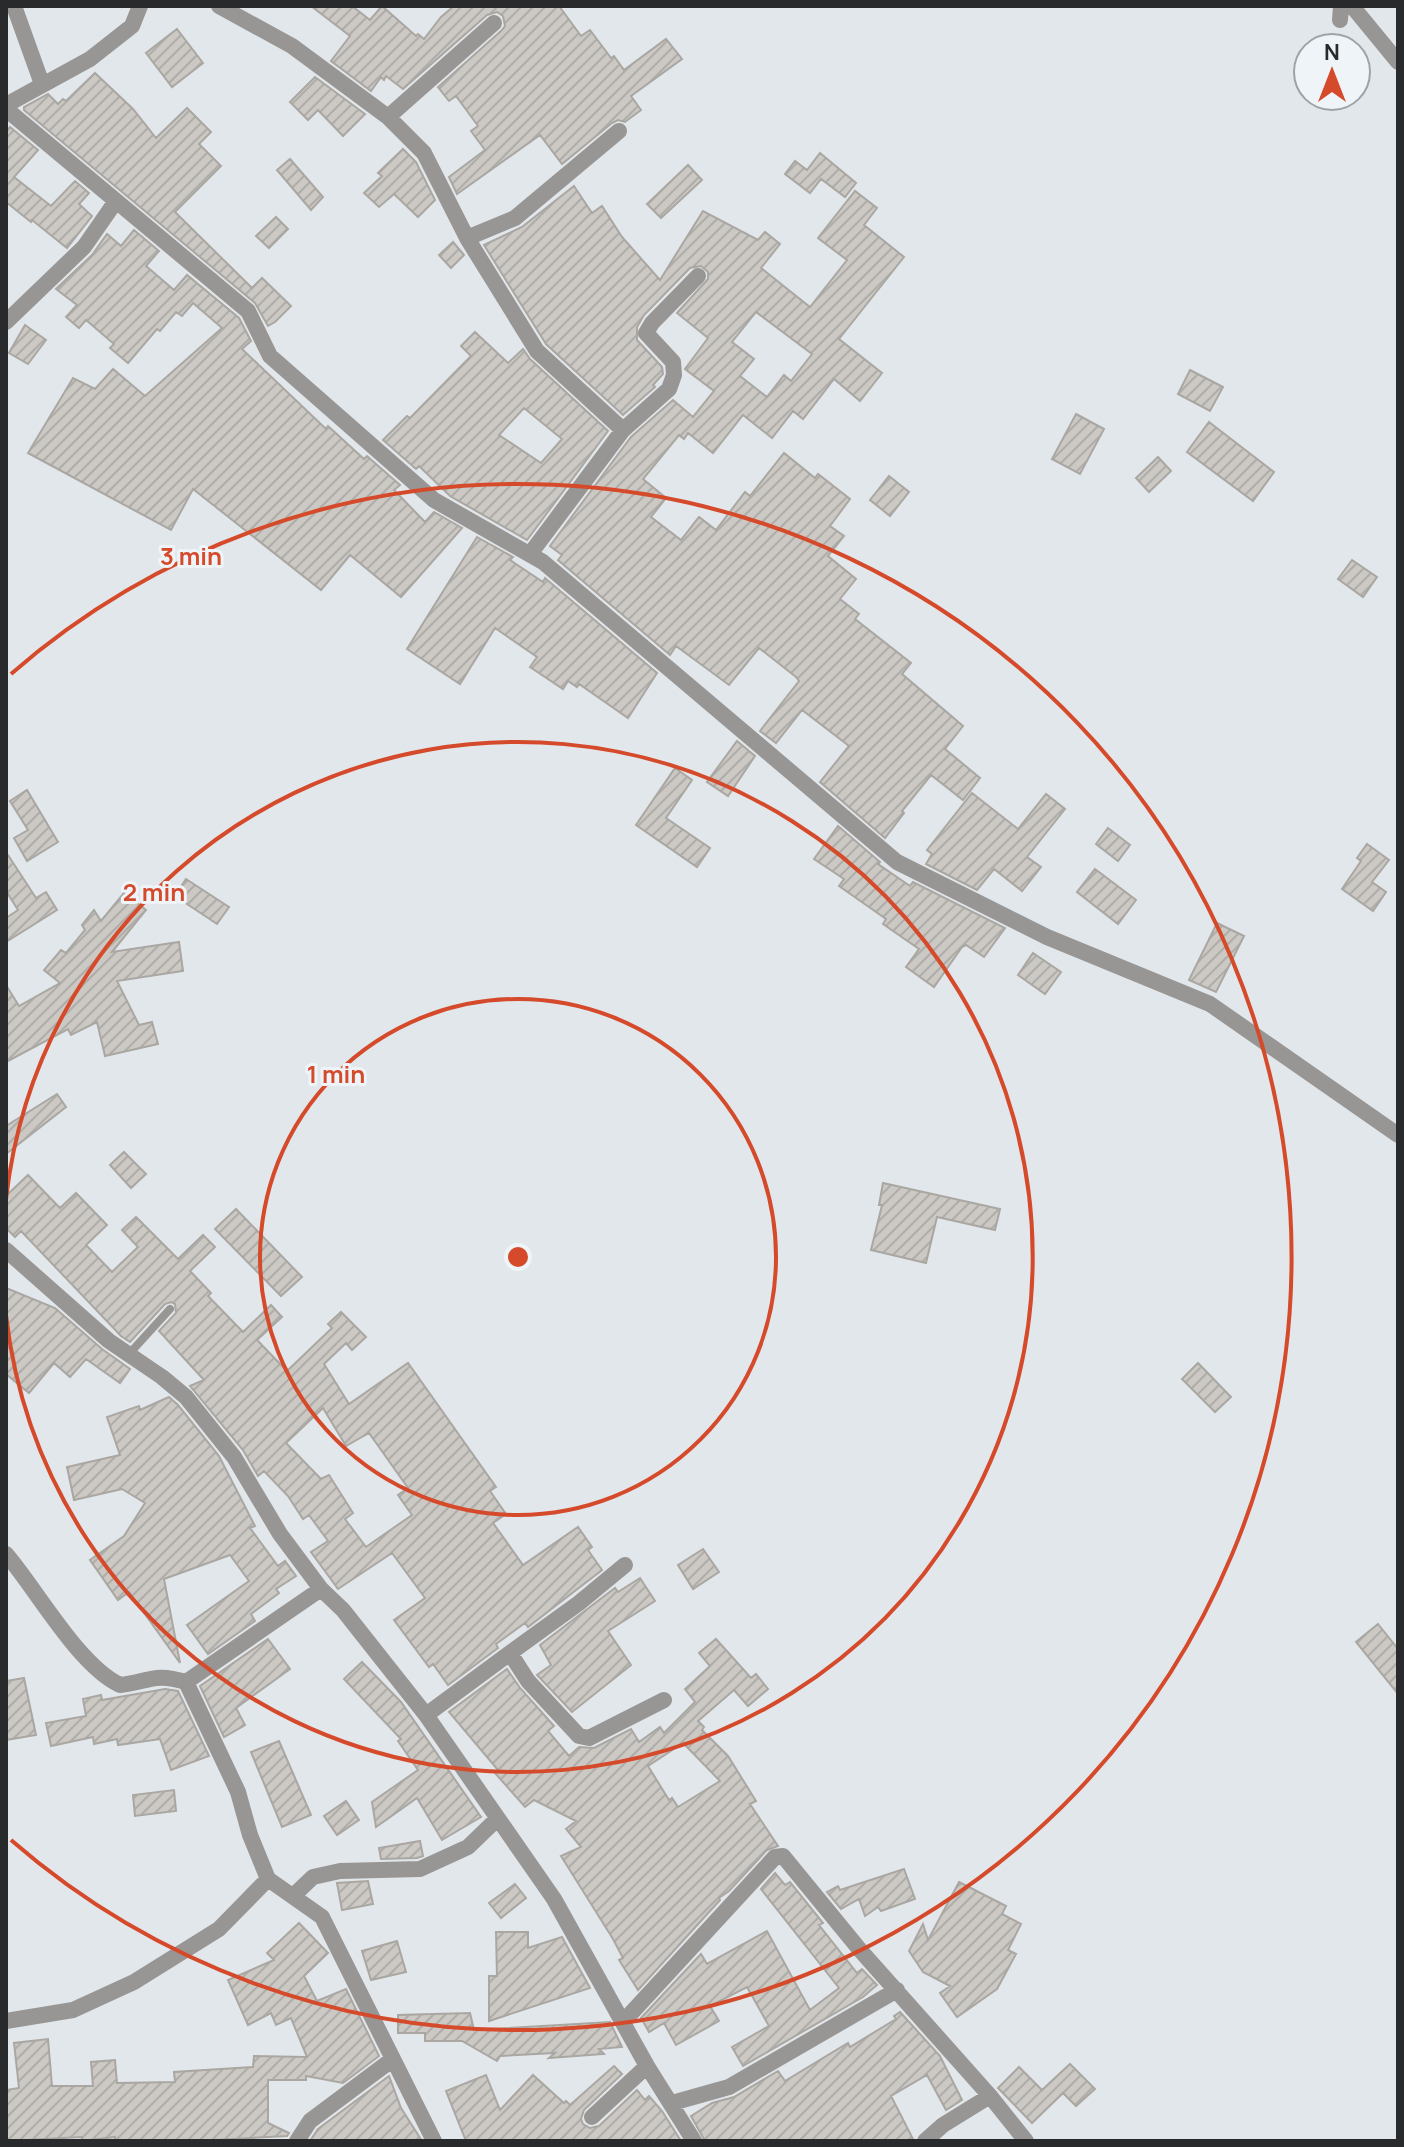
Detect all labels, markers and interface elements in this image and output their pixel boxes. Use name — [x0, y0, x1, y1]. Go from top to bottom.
north arrow — [1292, 32, 1372, 112]
text: N — [1324, 37, 1340, 67]
text: 3 min — [160, 539, 222, 572]
text: 2 min — [123, 875, 185, 908]
text: 1 min — [307, 1057, 365, 1090]
centre of rings — [504, 1243, 532, 1271]

